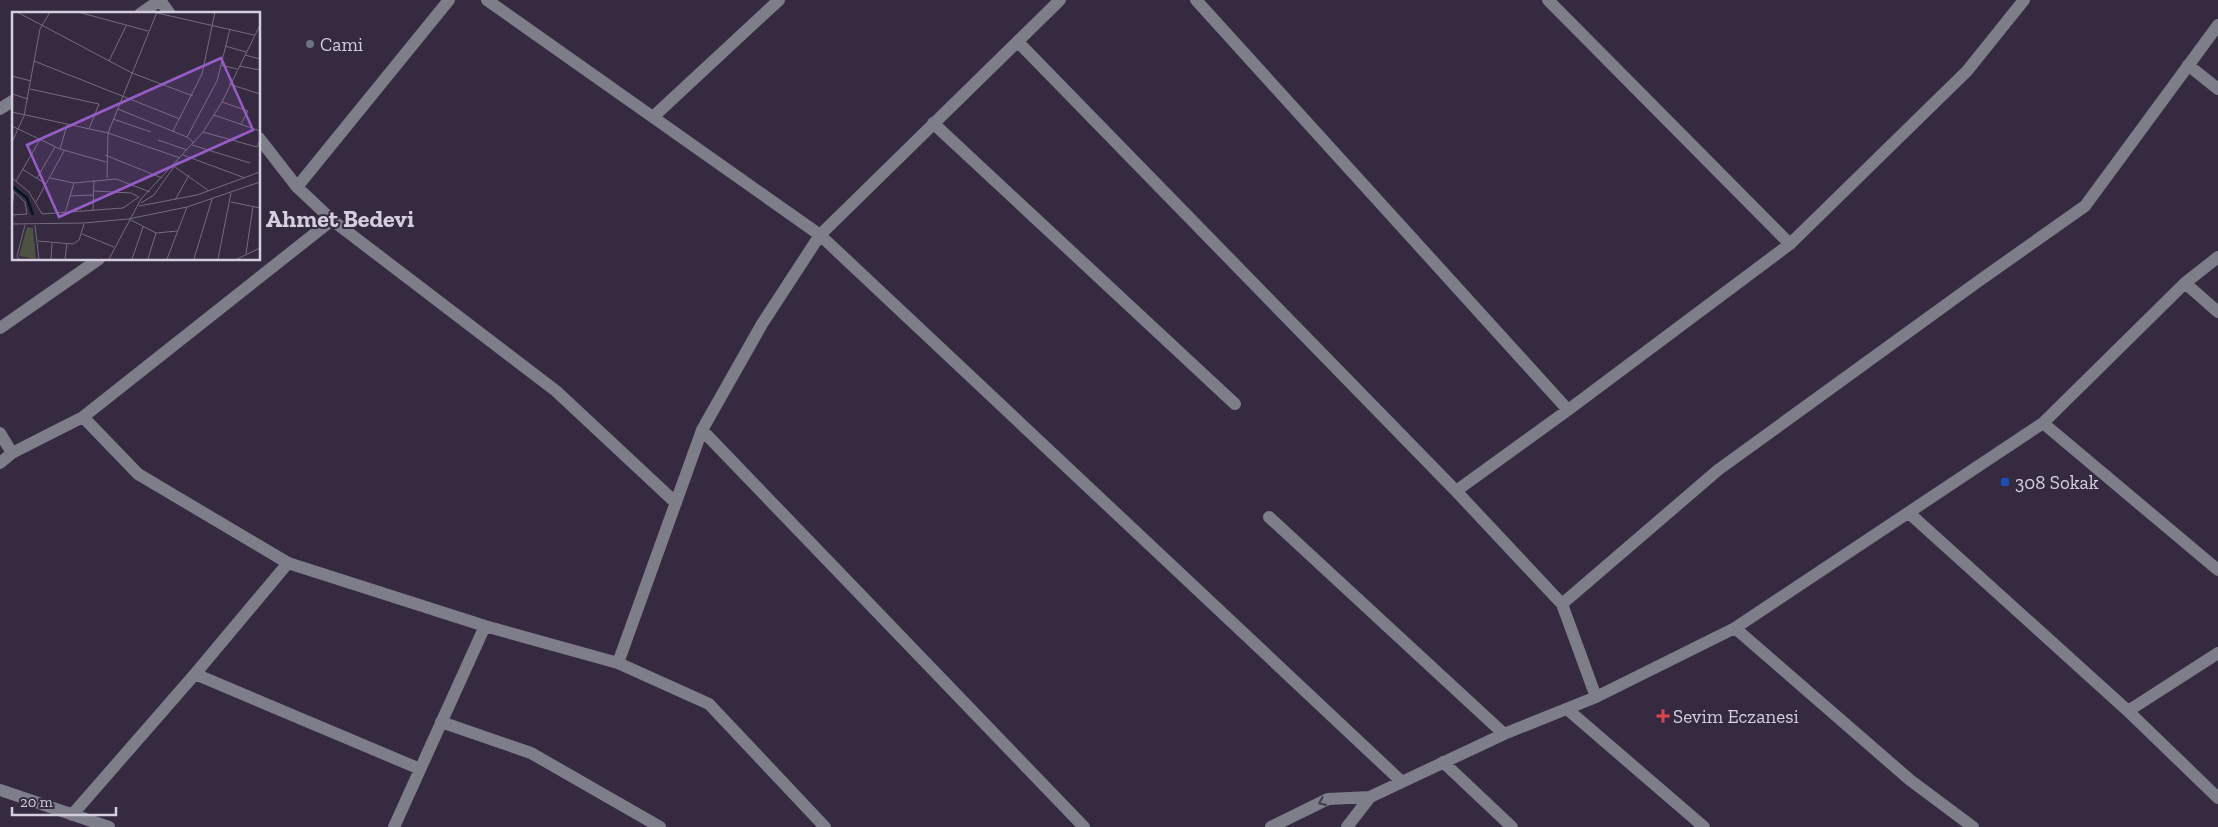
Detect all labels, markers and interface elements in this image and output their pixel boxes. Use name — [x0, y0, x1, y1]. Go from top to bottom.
inset map — [12, 12, 260, 260]
place label: Cami — [320, 33, 363, 56]
marker: Cami — [304, 38, 316, 50]
district label: Ahmet Bedevi — [266, 204, 414, 233]
place label: 308 Sokak — [2015, 471, 2099, 494]
marker: 308 Sokak — [1999, 476, 2011, 488]
place label: Sevim Eczanesi — [1673, 705, 1799, 728]
marker: Sevim Eczanesi — [1657, 710, 1669, 722]
scale bar — [12, 784, 116, 816]
text: 20 m — [20, 793, 53, 811]
one-way arrow — [1318, 796, 1327, 806]

